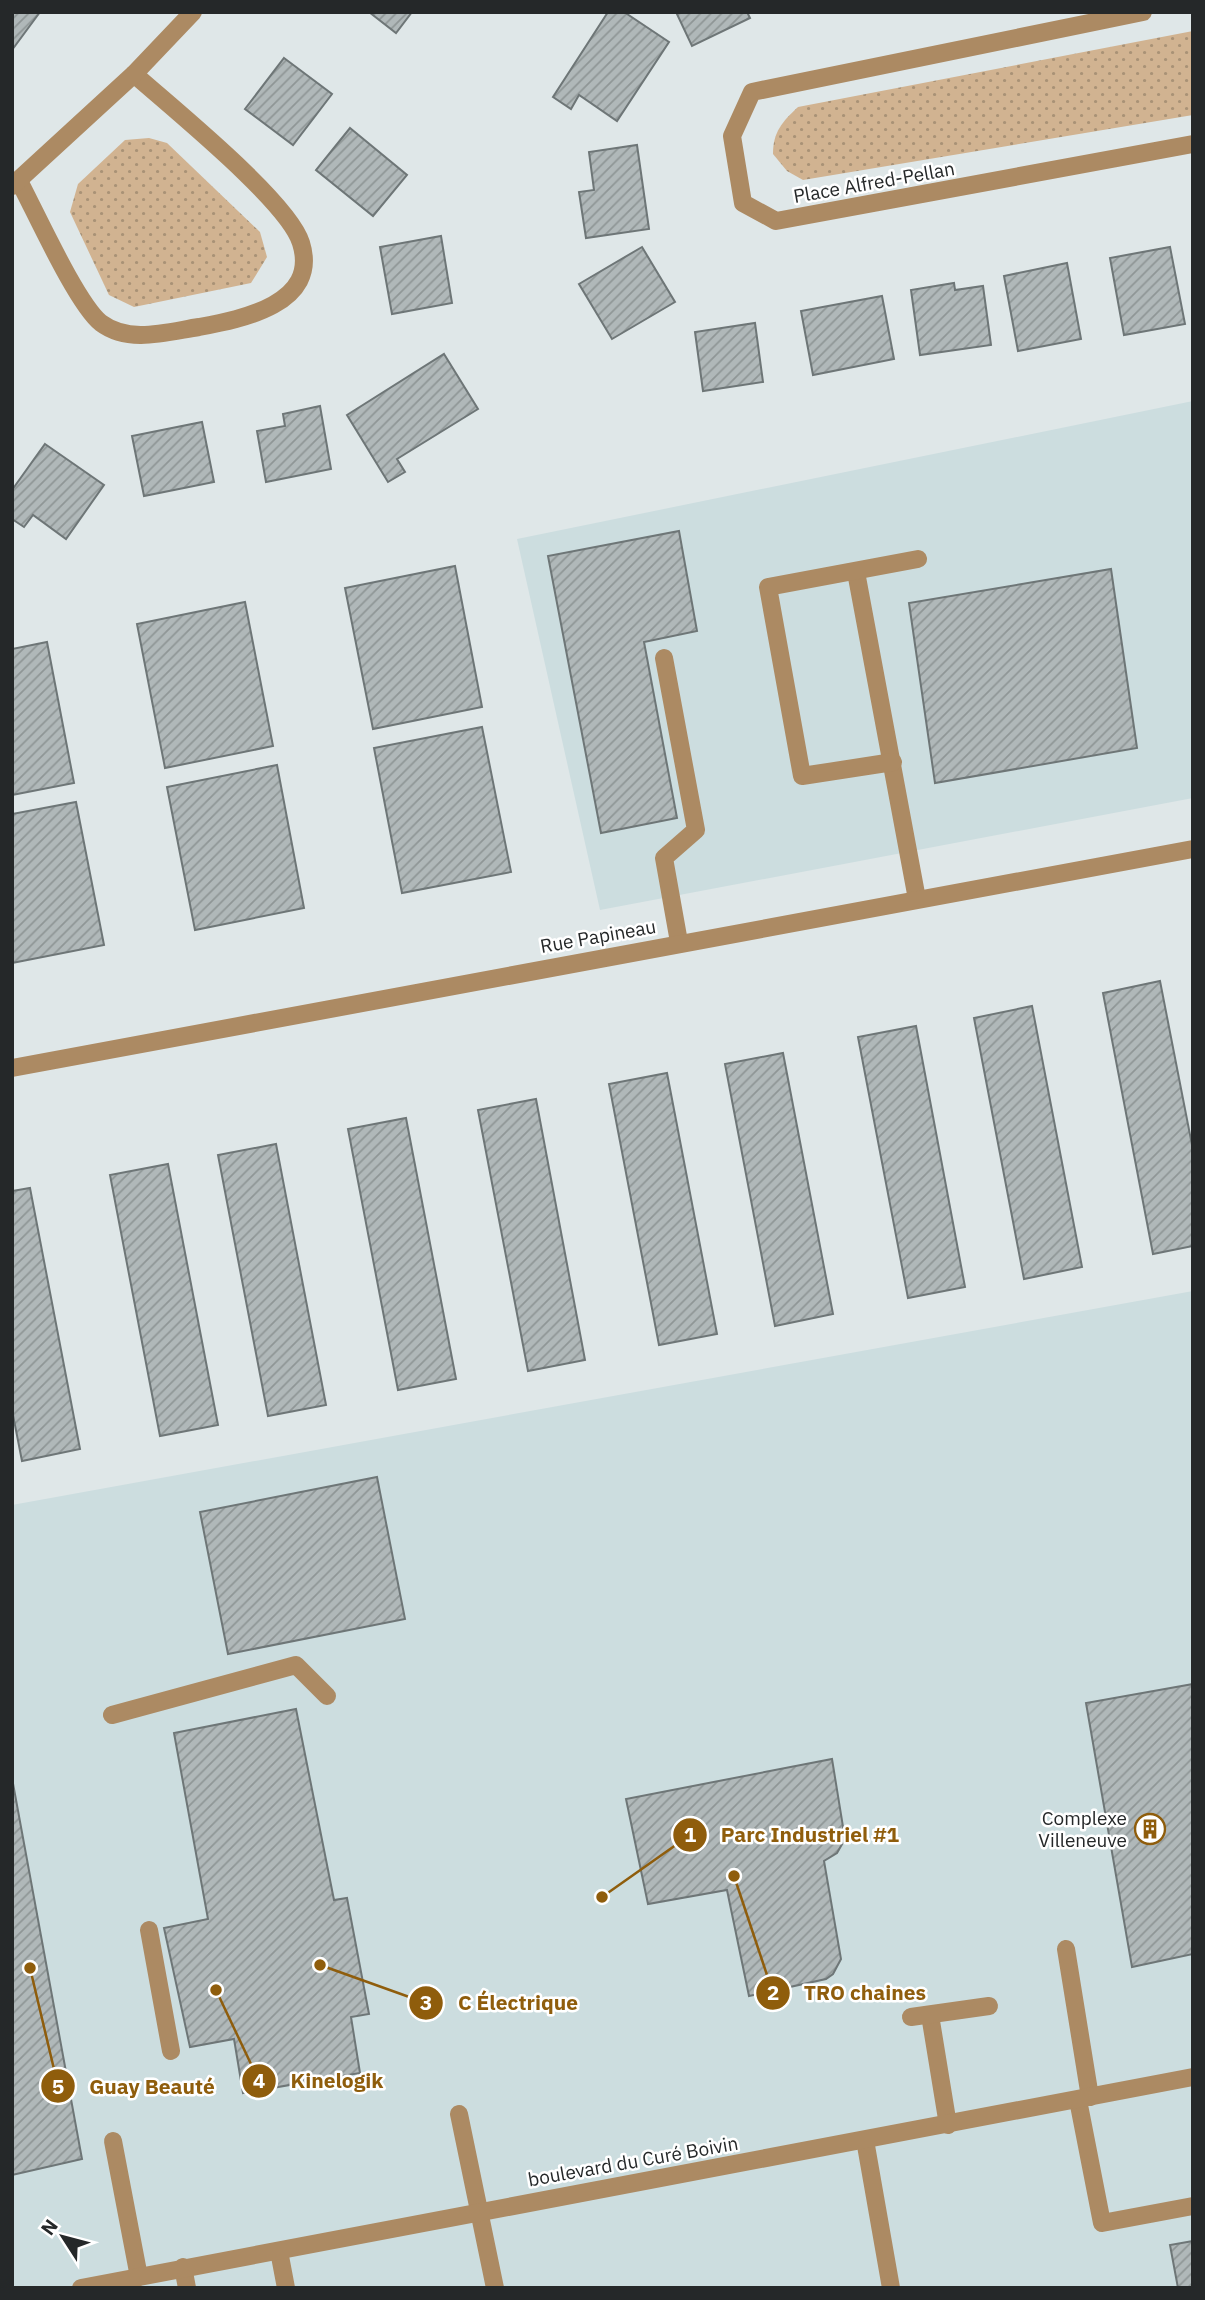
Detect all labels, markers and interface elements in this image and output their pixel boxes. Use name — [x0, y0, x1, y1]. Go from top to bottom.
street label: Place Alfred-Pellan — [791, 156, 957, 208]
street label: Rue Papineau — [538, 914, 658, 958]
place label: Complexe Villeneuve — [1038, 1806, 1127, 1852]
building icon: Complexe Villeneuve — [1133, 1812, 1167, 1846]
callout: Parc Industriel #1 — [672, 1814, 913, 1856]
text: 1 — [684, 1820, 697, 1848]
text: Parc Industriel #1 — [721, 1820, 900, 1848]
callout: TRO chaines — [755, 1972, 940, 2014]
text: 2 — [767, 1978, 779, 2006]
text: TRO chaines — [804, 1978, 926, 2006]
callout: C Électrique — [409, 1982, 592, 2024]
text: 3 — [420, 1988, 432, 2016]
text: C Électrique — [458, 1988, 578, 2016]
callout: Kinelogik — [241, 2060, 397, 2102]
callout: Guay Beauté — [41, 2065, 229, 2107]
text: 4 — [253, 2066, 265, 2094]
text: Kinelogik — [291, 2066, 384, 2094]
text: 5 — [52, 2072, 64, 2100]
text: Guay Beauté — [89, 2072, 215, 2100]
street label: boulevard du Curé Boivin — [526, 2131, 740, 2191]
north arrow — [28, 2202, 98, 2272]
text: N — [35, 2214, 63, 2240]

